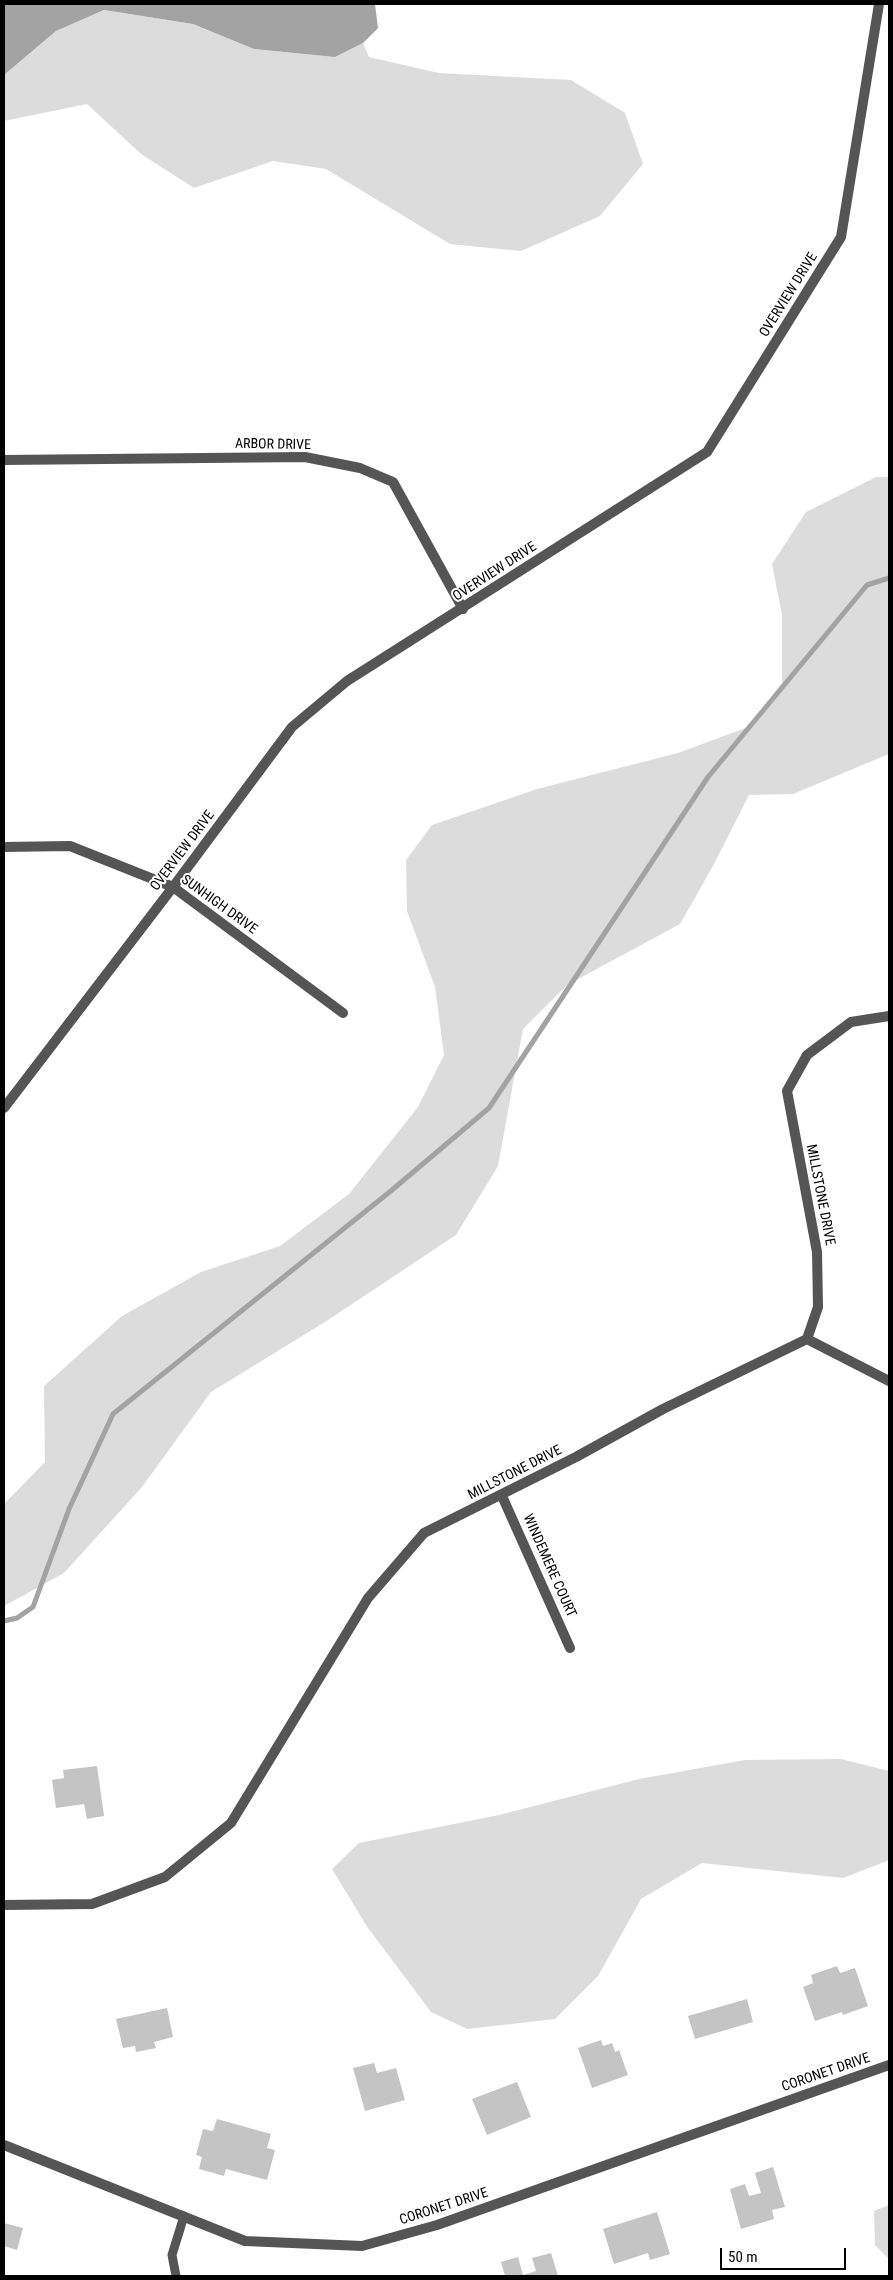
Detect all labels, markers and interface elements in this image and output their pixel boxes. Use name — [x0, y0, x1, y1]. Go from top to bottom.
street label: OVERVIEW DRIVE — [756, 250, 822, 340]
street label: ARBOR DRIVE — [235, 436, 311, 454]
street label: OVERVIEW DRIVE — [450, 539, 540, 605]
street label: OVERVIEW DRIVE — [147, 807, 219, 895]
street label: SUNHIGH DRIVE — [178, 872, 260, 938]
street label: MILLSTONE DRIVE — [802, 1143, 838, 1247]
street label: MILLSTONE DRIVE — [465, 1442, 565, 1504]
street label: WINDEMERE COURT — [519, 1512, 579, 1620]
street label: CORONET DRIVE — [780, 2050, 872, 2096]
street label: CORONET DRIVE — [398, 2185, 490, 2229]
scale bar — [723, 2238, 849, 2270]
text: 50 m — [728, 2248, 758, 2266]

